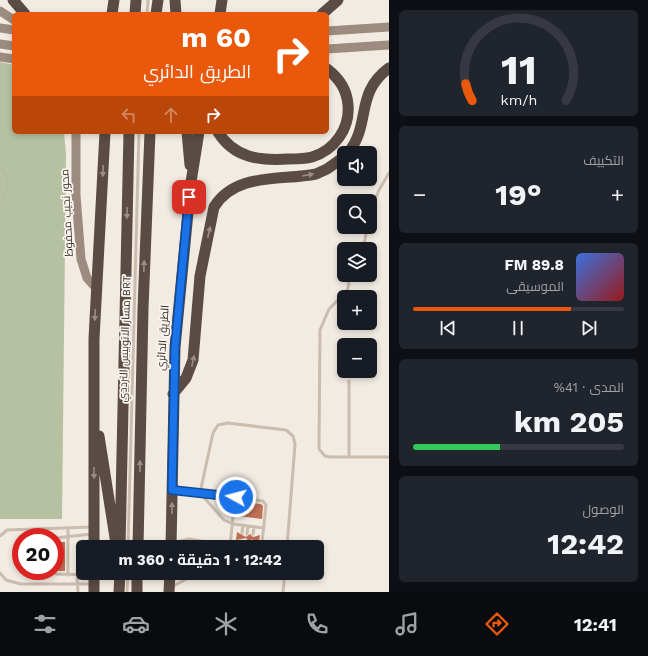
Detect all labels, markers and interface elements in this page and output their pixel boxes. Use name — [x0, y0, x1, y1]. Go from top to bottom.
text: 60 m — [181, 21, 251, 54]
icon: right — [265, 28, 317, 80]
text: 11 — [501, 45, 536, 94]
text: الطريق الدائري — [143, 61, 251, 82]
text: km/h — [500, 92, 537, 108]
icon: left — [118, 104, 140, 126]
icon: ahead — [160, 104, 182, 126]
icon: right — [202, 104, 224, 126]
map controls — [337, 146, 377, 378]
button: sound — [337, 146, 377, 186]
text: التكييف — [583, 153, 624, 168]
one-way arrow — [99, 165, 106, 177]
street label: محور نجيب محفوظ — [58, 169, 76, 257]
one-way arrow — [302, 172, 314, 178]
text: 19° — [495, 177, 542, 212]
pin — [172, 180, 206, 214]
text: − — [413, 182, 426, 207]
text: + — [611, 182, 624, 207]
icon: arrive — [178, 186, 200, 208]
button: search — [337, 194, 377, 234]
one-way arrow — [124, 207, 130, 220]
one-way arrow — [206, 226, 212, 238]
button: layers — [337, 242, 377, 282]
text: 89.8 FM — [505, 256, 564, 274]
one-way arrow — [141, 259, 147, 272]
street label: مسار الاتوبيس الترددي BRT — [116, 275, 136, 403]
text: الموسيقى — [506, 279, 564, 294]
button: + — [337, 290, 377, 330]
street label: الطريق الدائري — [154, 305, 174, 371]
one-way arrow — [92, 309, 98, 322]
icon: previous — [437, 317, 459, 339]
icon: pause — [507, 317, 529, 339]
icon: next — [578, 317, 600, 339]
button: − — [337, 338, 377, 378]
one-way arrow — [190, 355, 196, 367]
text: المدى · 41% — [554, 380, 624, 395]
text: 205 km — [514, 404, 624, 439]
one-way arrow — [136, 460, 143, 472]
one-way arrow — [91, 467, 97, 480]
position arrow — [215, 476, 257, 518]
one-way arrow — [169, 501, 175, 514]
text: الوصول — [583, 502, 624, 517]
text: 12:42 — [547, 526, 624, 561]
speed limit sign: 20 — [12, 528, 64, 580]
text: 12:42 · 1 دقيقة · 360 m — [118, 551, 282, 569]
icon: filters — [31, 610, 59, 638]
icon: car — [122, 610, 150, 638]
icon: climate — [212, 610, 240, 638]
icon: phone — [303, 610, 331, 638]
icon: music — [393, 610, 421, 638]
icon: directions — [483, 610, 511, 638]
text: 12:41 — [574, 614, 617, 635]

